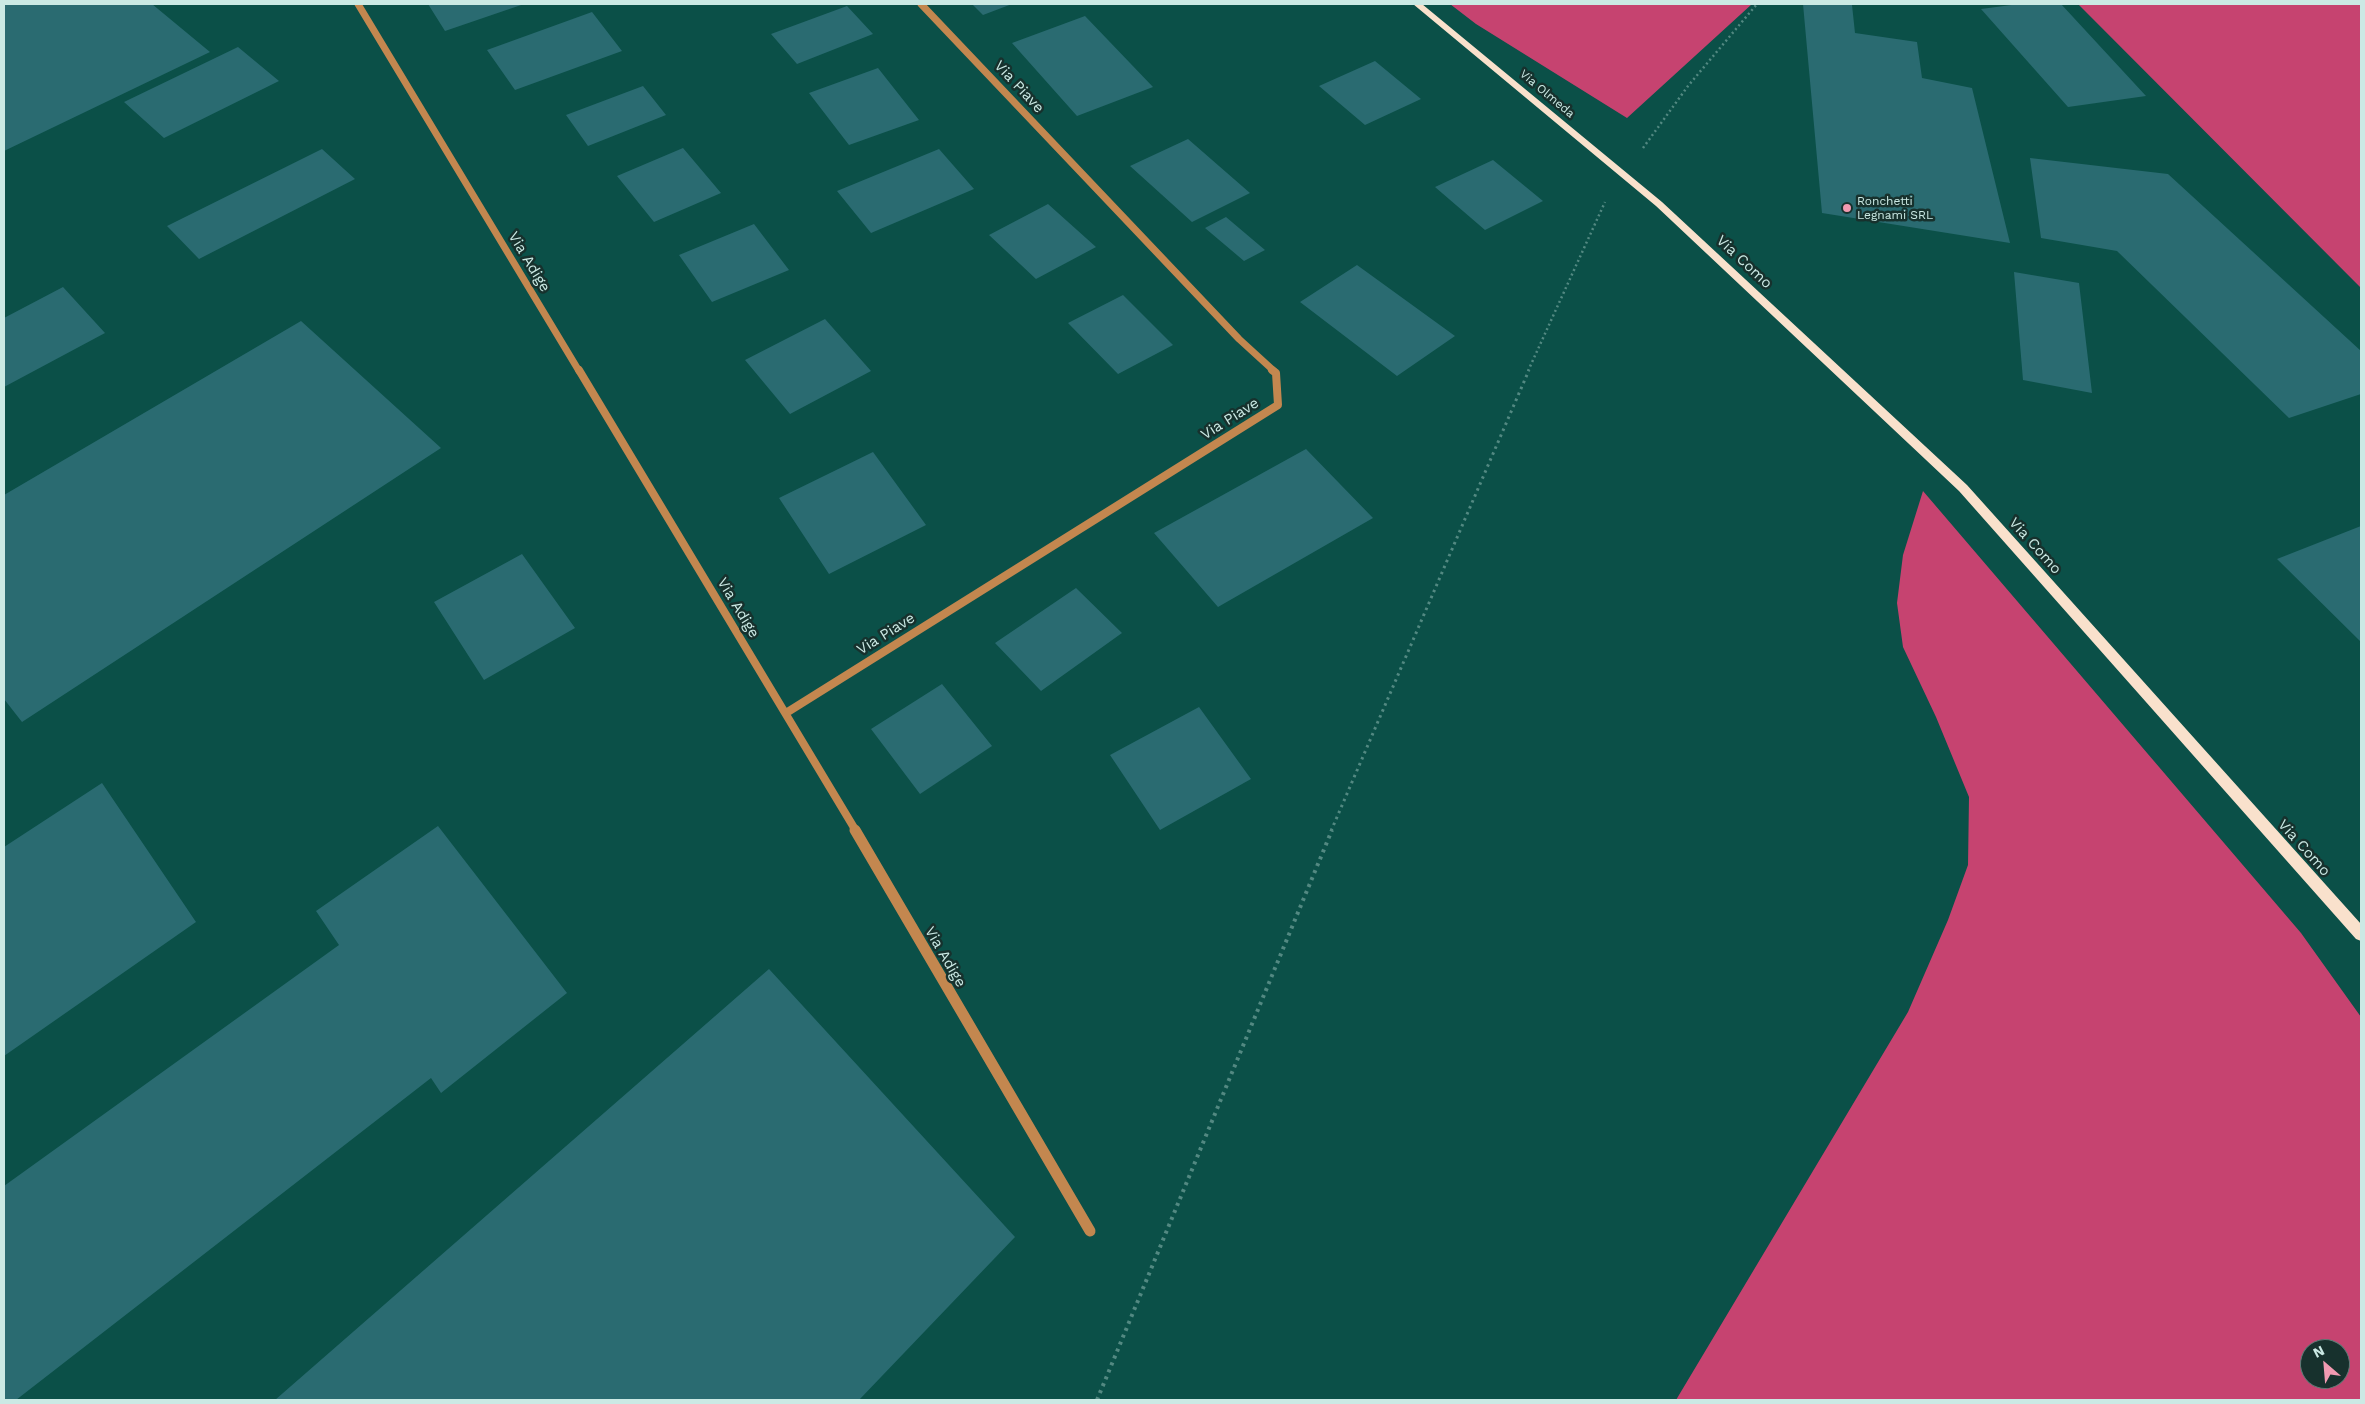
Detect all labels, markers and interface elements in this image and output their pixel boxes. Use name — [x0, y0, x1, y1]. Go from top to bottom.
street label: Via Piave — [990, 57, 1048, 117]
street label: Via Olmeda — [1517, 67, 1577, 121]
place label: Ronchetti Legnami SRL — [1857, 194, 1933, 222]
marker: Ronchetti Legnami SRL — [1841, 202, 1853, 214]
street label: Via Adige — [504, 229, 554, 295]
street label: Via Como — [1712, 232, 1776, 292]
street label: Via Piave — [1198, 394, 1262, 444]
street label: Via Como — [2005, 514, 2065, 578]
street label: Via Adige — [713, 575, 763, 641]
street label: Via Piave — [854, 609, 918, 659]
street label: Via Como — [2274, 816, 2334, 880]
street label: Via Adige — [920, 923, 970, 991]
north arrow — [2300, 1339, 2350, 1389]
text: N — [2310, 1342, 2327, 1361]

